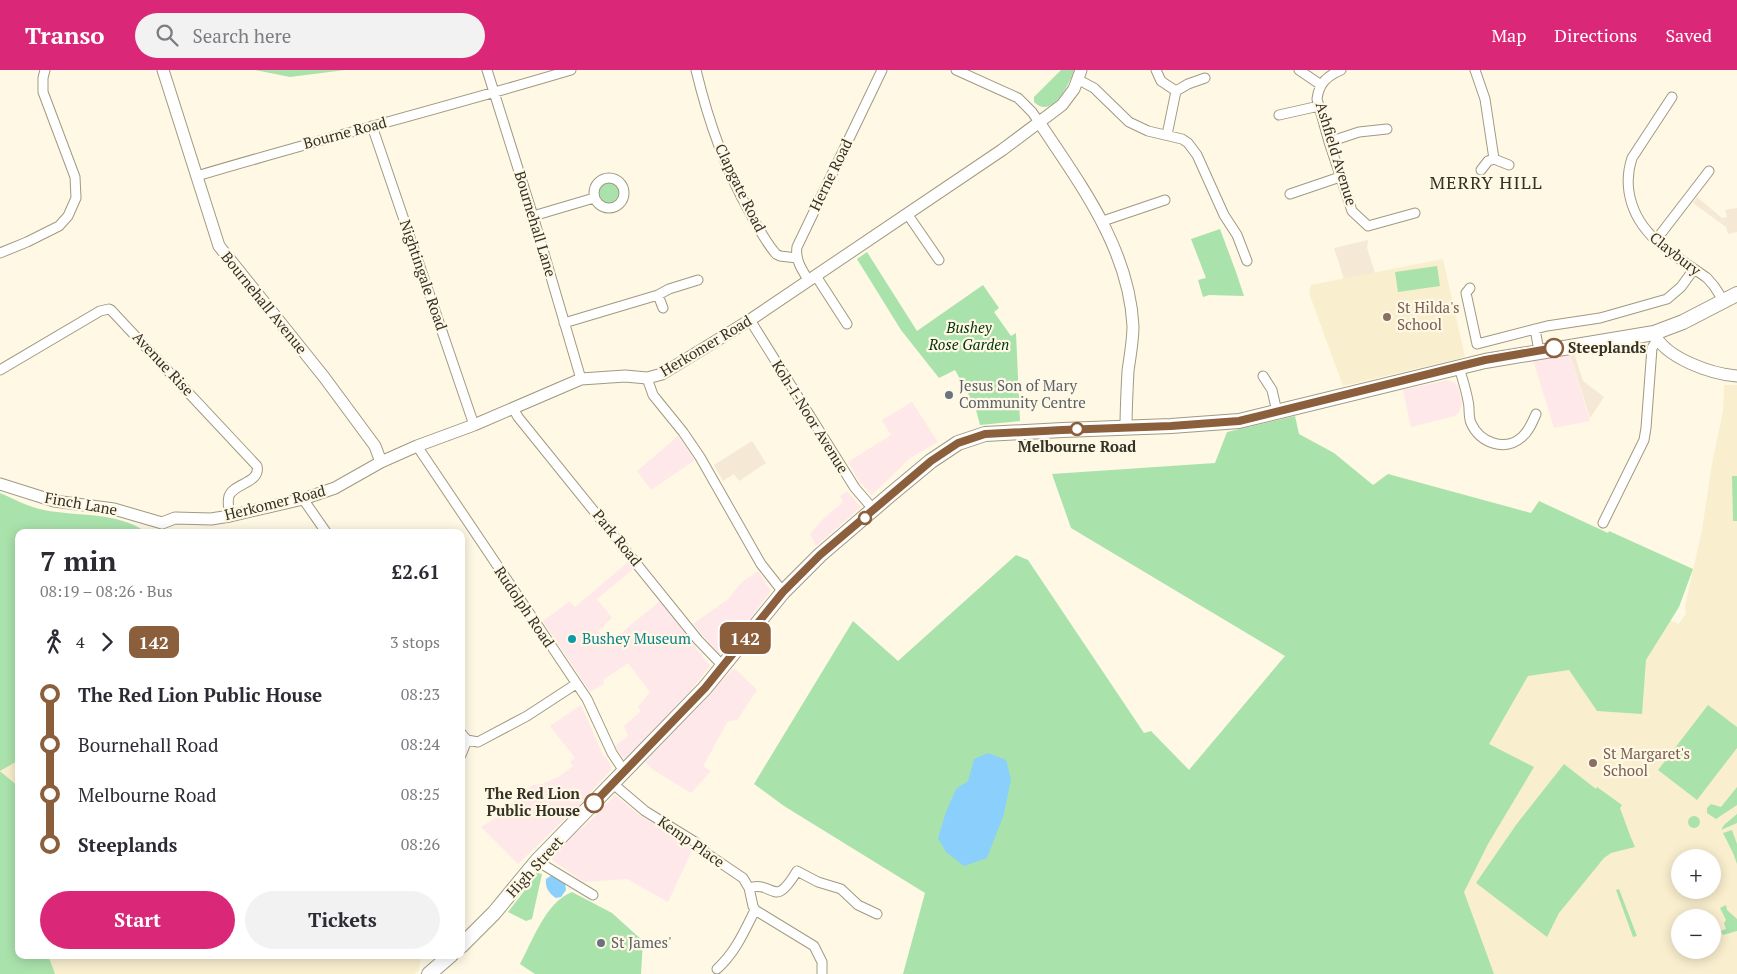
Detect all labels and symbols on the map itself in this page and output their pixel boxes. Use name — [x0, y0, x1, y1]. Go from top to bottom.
street label: Ashfield Avenue — [1312, 99, 1362, 208]
street label: Bourne Road — [301, 111, 389, 153]
street label: Herne Road — [804, 135, 856, 214]
street label: Clapgate Road — [711, 140, 771, 235]
street label: Bournehall Lane — [510, 168, 562, 279]
district label: MERRY HILL — [1429, 170, 1543, 194]
street label: Nightingale Road — [396, 217, 452, 333]
street label: Claybury — [1646, 227, 1706, 280]
street label: Bournehall Avenue — [217, 247, 312, 358]
place label: St Hilda's School — [1397, 297, 1460, 334]
street label: Herkomer Road — [656, 310, 755, 380]
marker: St Hilda's School — [1381, 311, 1393, 323]
park label: Bushey Rose Garden — [928, 317, 1009, 354]
street label: Avenue Rise — [129, 327, 199, 400]
place label: Steeplands — [1568, 337, 1647, 357]
marker: Steeplands — [1544, 338, 1564, 358]
street label: Koh-I-Noor Avenue — [768, 356, 854, 477]
place label: Jesus Son of Mary Community Centre — [959, 375, 1086, 412]
marker: Jesus Son of Mary Community Centre — [943, 389, 955, 401]
marker: Melbourne Road — [1070, 422, 1084, 436]
place label: Melbourne Road — [1018, 436, 1136, 456]
street label: Herkomer Road — [222, 480, 327, 524]
street label: Finch Lane — [43, 487, 119, 519]
street label: Park Road — [589, 505, 647, 570]
unlabelled marker — [858, 511, 872, 525]
street label: Rudolph Road — [490, 562, 559, 651]
line badge: 142 — [716, 622, 774, 654]
place label: Bushey Museum — [582, 628, 691, 648]
marker: Bushey Museum — [566, 633, 578, 645]
place label: St Margaret's School — [1603, 743, 1690, 780]
marker: St Margaret's School — [1587, 757, 1599, 769]
place label: The Red Lion Public House — [485, 783, 580, 820]
marker: The Red Lion Public House — [584, 793, 604, 813]
street label: Kemp Place — [654, 811, 729, 871]
street label: High Street — [501, 831, 567, 901]
place label: St James' — [611, 932, 671, 952]
marker: St James' — [595, 937, 607, 949]

